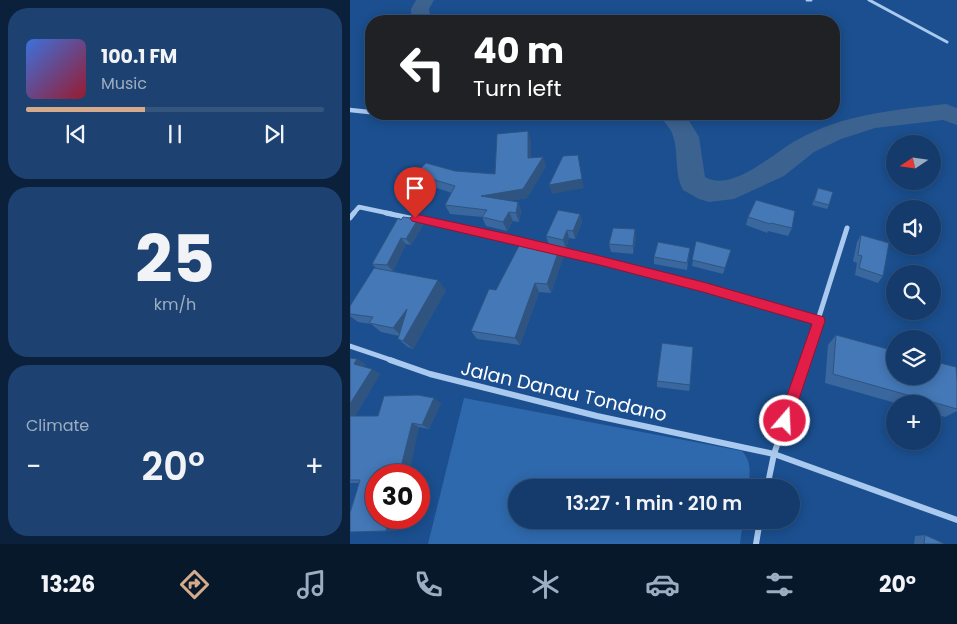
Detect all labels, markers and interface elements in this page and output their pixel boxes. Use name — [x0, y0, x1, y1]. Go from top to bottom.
text: 40 m — [473, 26, 564, 75]
icon: left — [390, 35, 455, 100]
text: 100.1 FM — [101, 43, 177, 70]
text: Music — [101, 72, 147, 95]
text: Turn left — [473, 73, 561, 104]
icon: previous — [62, 120, 90, 148]
icon: pause — [161, 120, 189, 148]
icon: next — [260, 120, 288, 148]
north arrow — [886, 135, 941, 190]
map controls — [886, 135, 941, 450]
pin — [394, 167, 436, 218]
icon: arrive — [401, 174, 429, 202]
button: sound — [886, 200, 941, 255]
text: 25 — [135, 214, 215, 305]
button: search — [886, 265, 941, 320]
text: km/h — [154, 293, 196, 316]
button: layers — [886, 330, 941, 385]
street label: Jalan Danau Tondano — [458, 355, 670, 428]
position arrow — [758, 394, 810, 446]
button: + — [886, 395, 941, 450]
text: Climate — [26, 414, 89, 437]
text: 20° — [142, 440, 205, 493]
text: − — [26, 447, 41, 486]
text: + — [305, 447, 324, 486]
speed limit sign: 30 — [365, 464, 430, 529]
text: 13:27 · 1 min · 210 m — [566, 490, 742, 517]
icon: directions — [177, 567, 212, 602]
icon: music — [294, 567, 329, 602]
icon: phone — [411, 567, 446, 602]
icon: climate — [528, 567, 563, 602]
icon: car — [645, 567, 680, 602]
icon: filters — [762, 567, 797, 602]
text: 13:26 — [41, 569, 95, 600]
text: 20° — [879, 569, 916, 600]

